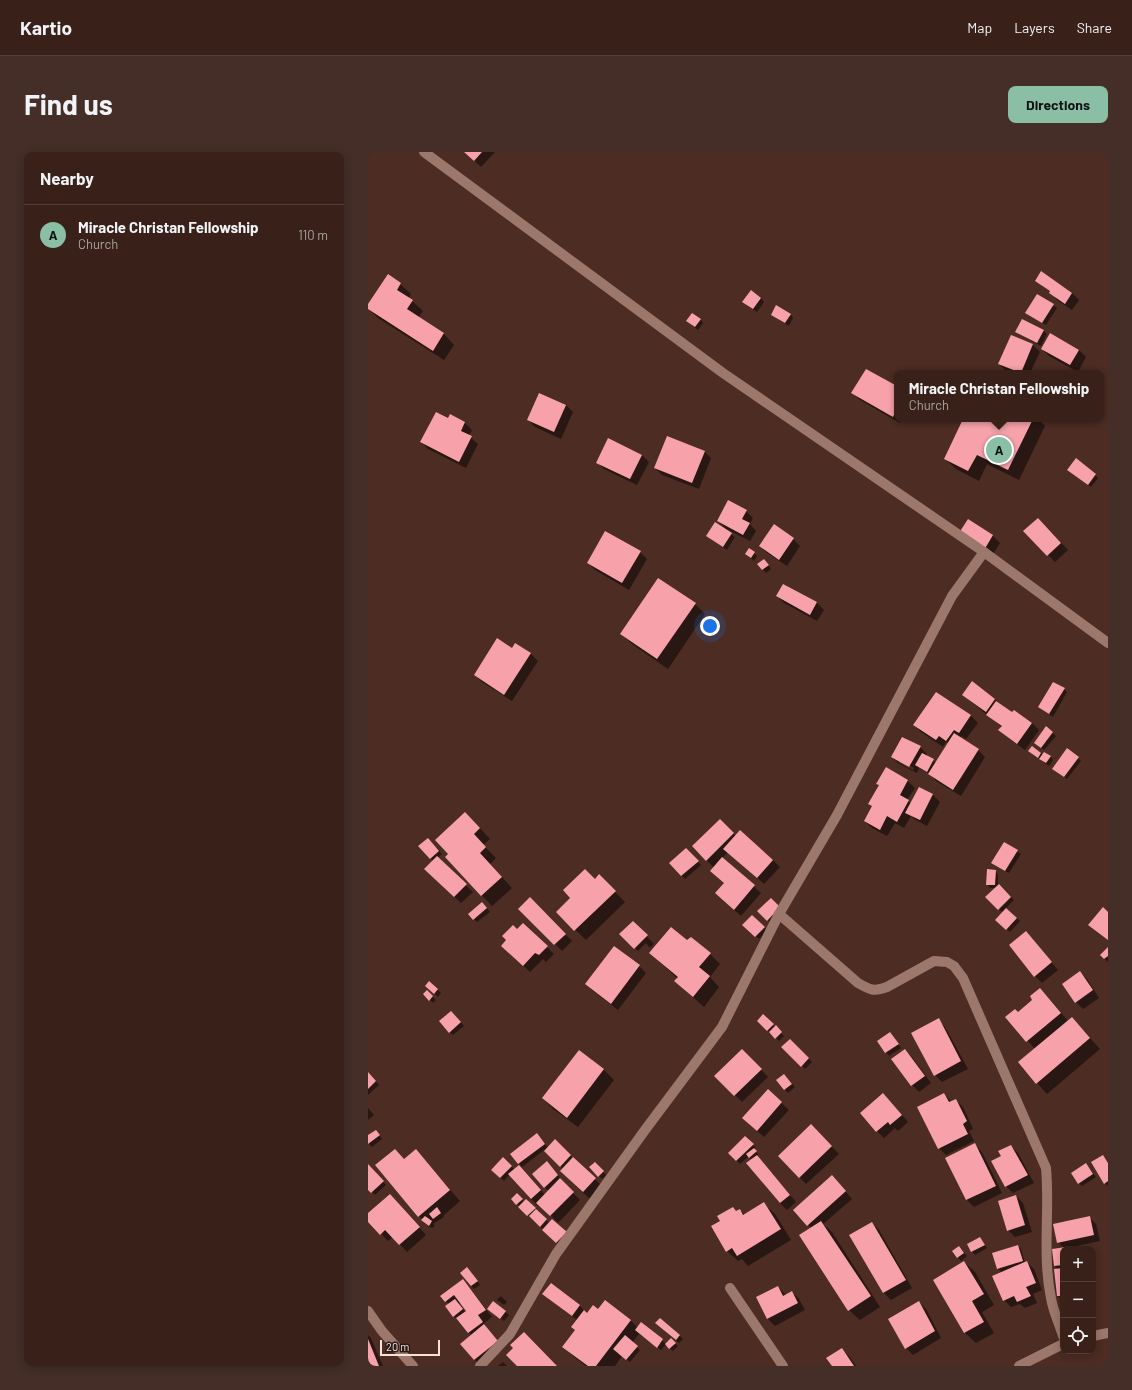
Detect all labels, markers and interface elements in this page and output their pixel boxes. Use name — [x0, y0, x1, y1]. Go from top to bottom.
text: Kartio — [20, 16, 72, 39]
text: Map — [967, 19, 992, 36]
text: Layers — [1014, 19, 1055, 36]
text: Share — [1077, 19, 1112, 36]
button: Directions — [1008, 86, 1108, 123]
text: Find us — [24, 87, 113, 121]
text: Nearby — [40, 168, 94, 188]
text: Miracle Christan Fellowship — [78, 218, 259, 236]
text: A — [49, 227, 57, 243]
text: 110 m — [298, 227, 328, 243]
text: Church — [78, 236, 118, 252]
popup — [894, 370, 1104, 422]
text: Miracle Christan Fellowship — [909, 379, 1089, 397]
text: Church — [909, 397, 949, 413]
pin: A — [986, 435, 1012, 465]
your location — [700, 616, 720, 636]
map controls — [1060, 1246, 1096, 1354]
button: + — [1060, 1246, 1096, 1282]
button: − — [1060, 1282, 1096, 1318]
button: locate — [1060, 1318, 1096, 1354]
scale bar — [380, 1338, 440, 1357]
text: 20 m — [386, 1340, 409, 1353]

